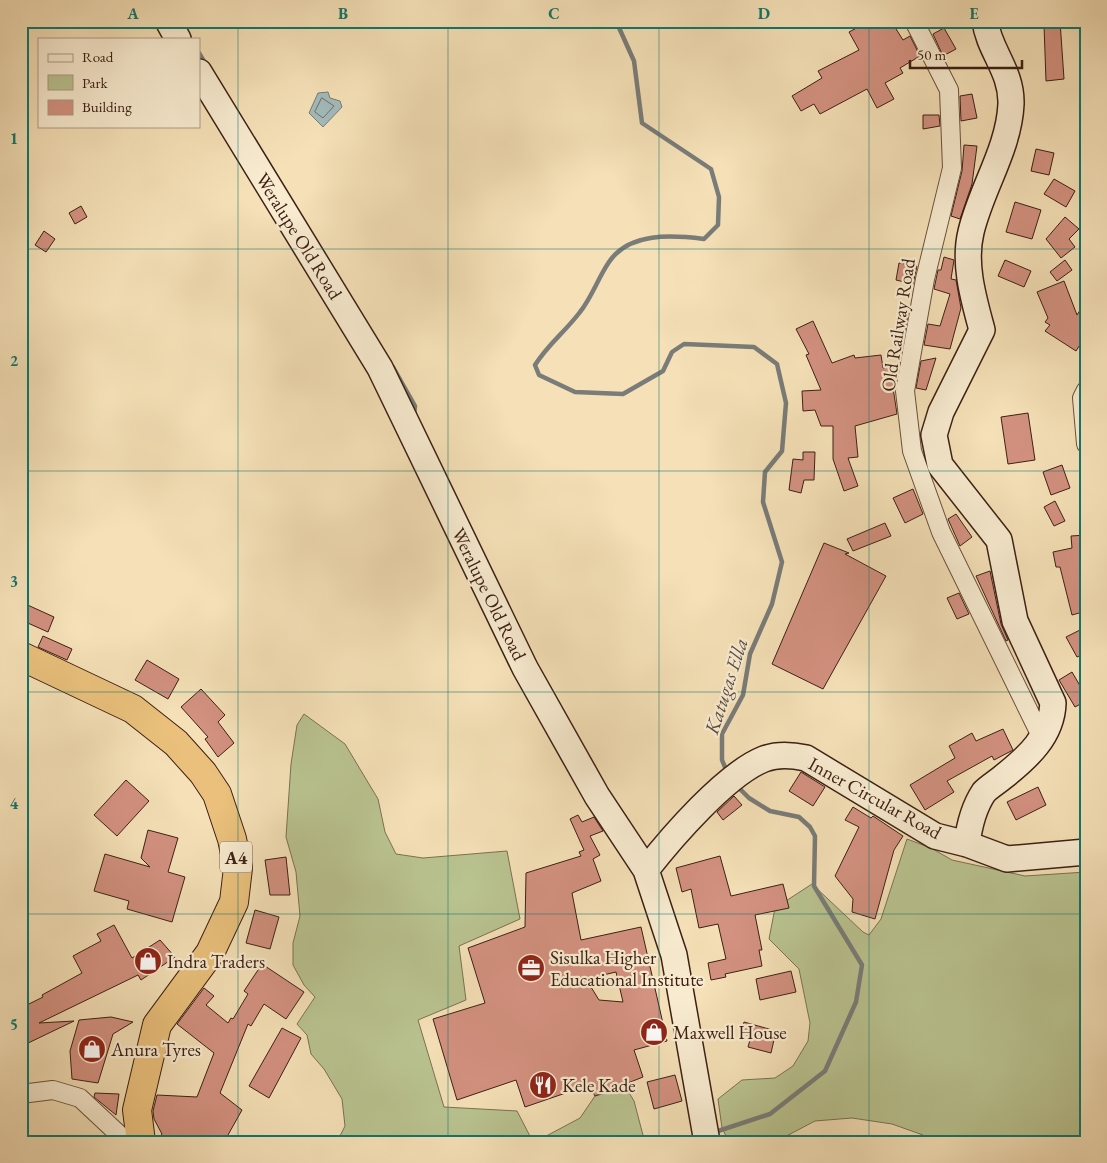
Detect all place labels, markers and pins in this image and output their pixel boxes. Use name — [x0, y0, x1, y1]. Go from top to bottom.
place label: Sisulka Higher Educational Institute — [550, 945, 704, 992]
shop icon: Indra Traders — [133, 946, 163, 976]
place label: Indra Traders — [167, 949, 265, 974]
office icon: Sisulka Higher Educational Institute — [516, 953, 546, 983]
shop icon: Maxwell House — [639, 1017, 669, 1047]
place label: Maxwell House — [673, 1020, 787, 1045]
shop icon: Anura Tyres — [77, 1034, 107, 1064]
place label: Anura Tyres — [110, 1037, 201, 1062]
restaurant icon: Kele Kade — [528, 1070, 558, 1100]
place label: Kele Kade — [562, 1073, 636, 1098]

